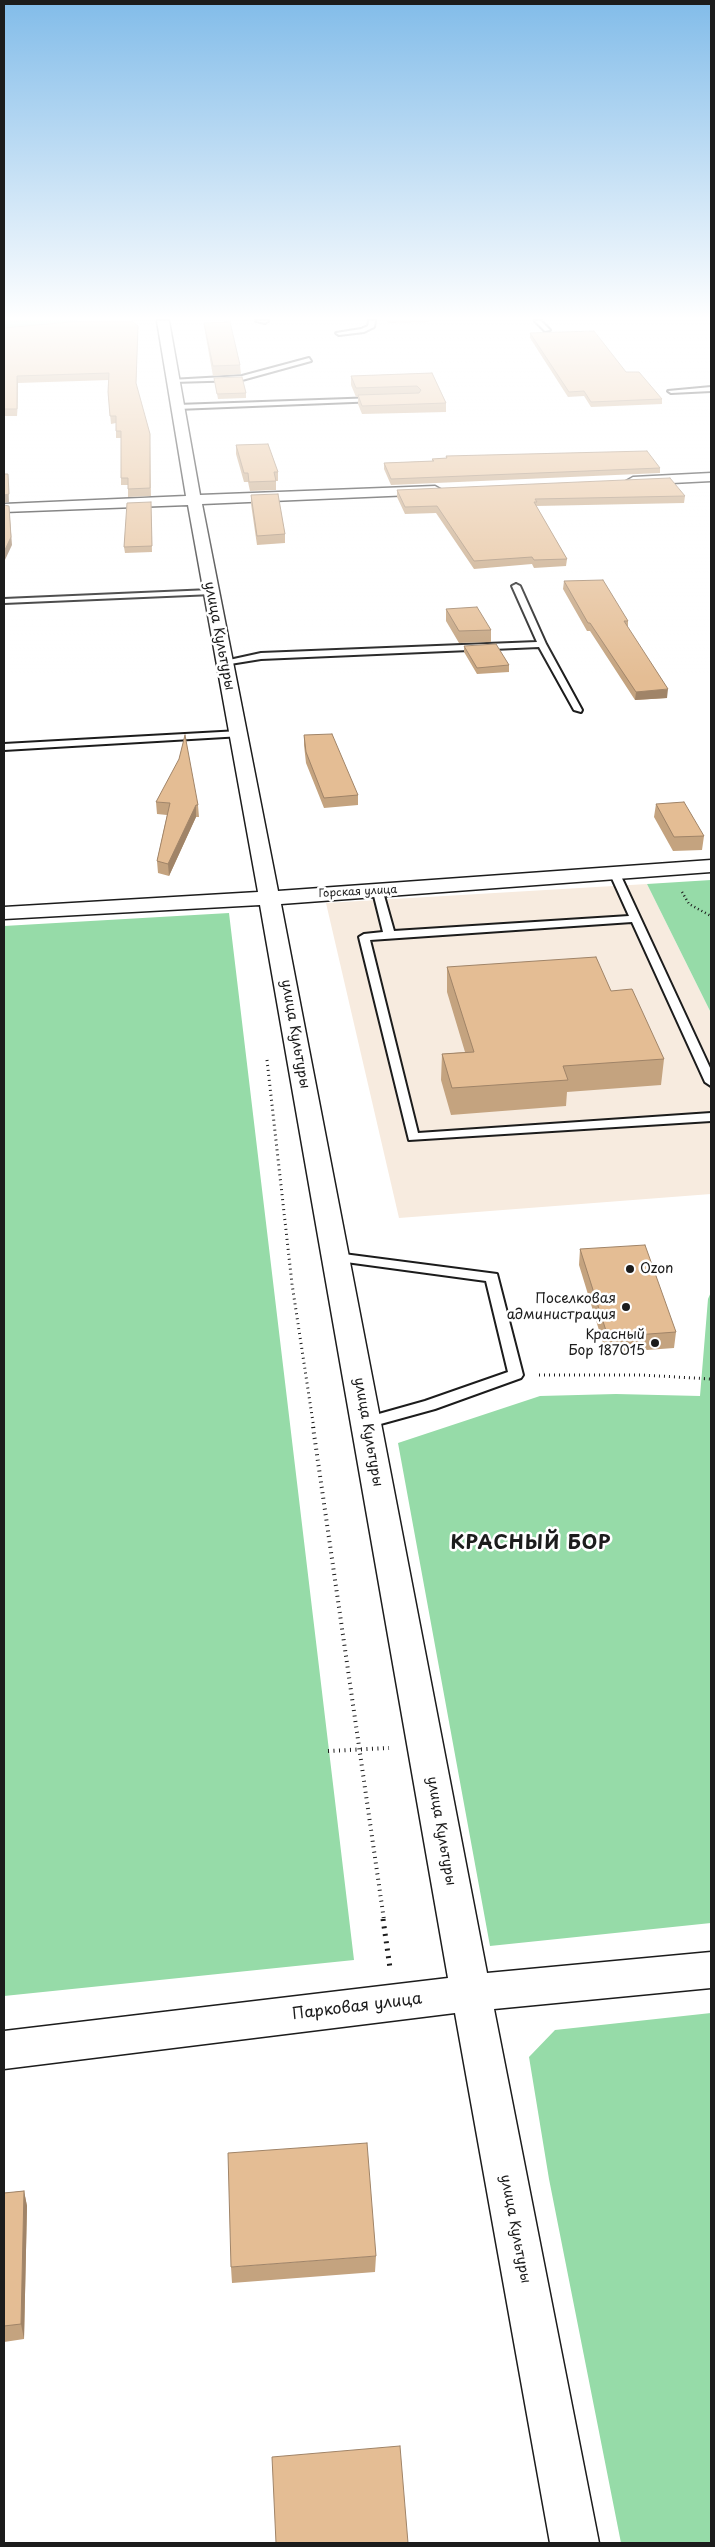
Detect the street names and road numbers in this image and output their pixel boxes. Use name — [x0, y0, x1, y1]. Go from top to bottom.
street label: улица Культуры — [200, 580, 238, 692]
street label: Горская улица — [318, 883, 398, 901]
street label: улица Культуры — [277, 978, 313, 1090]
street label: улица Культуры — [350, 1376, 386, 1488]
street label: улица Культуры — [423, 1775, 459, 1887]
street label: Парковая улица — [291, 1990, 423, 2024]
street label: улица Культуры — [496, 2173, 534, 2285]

